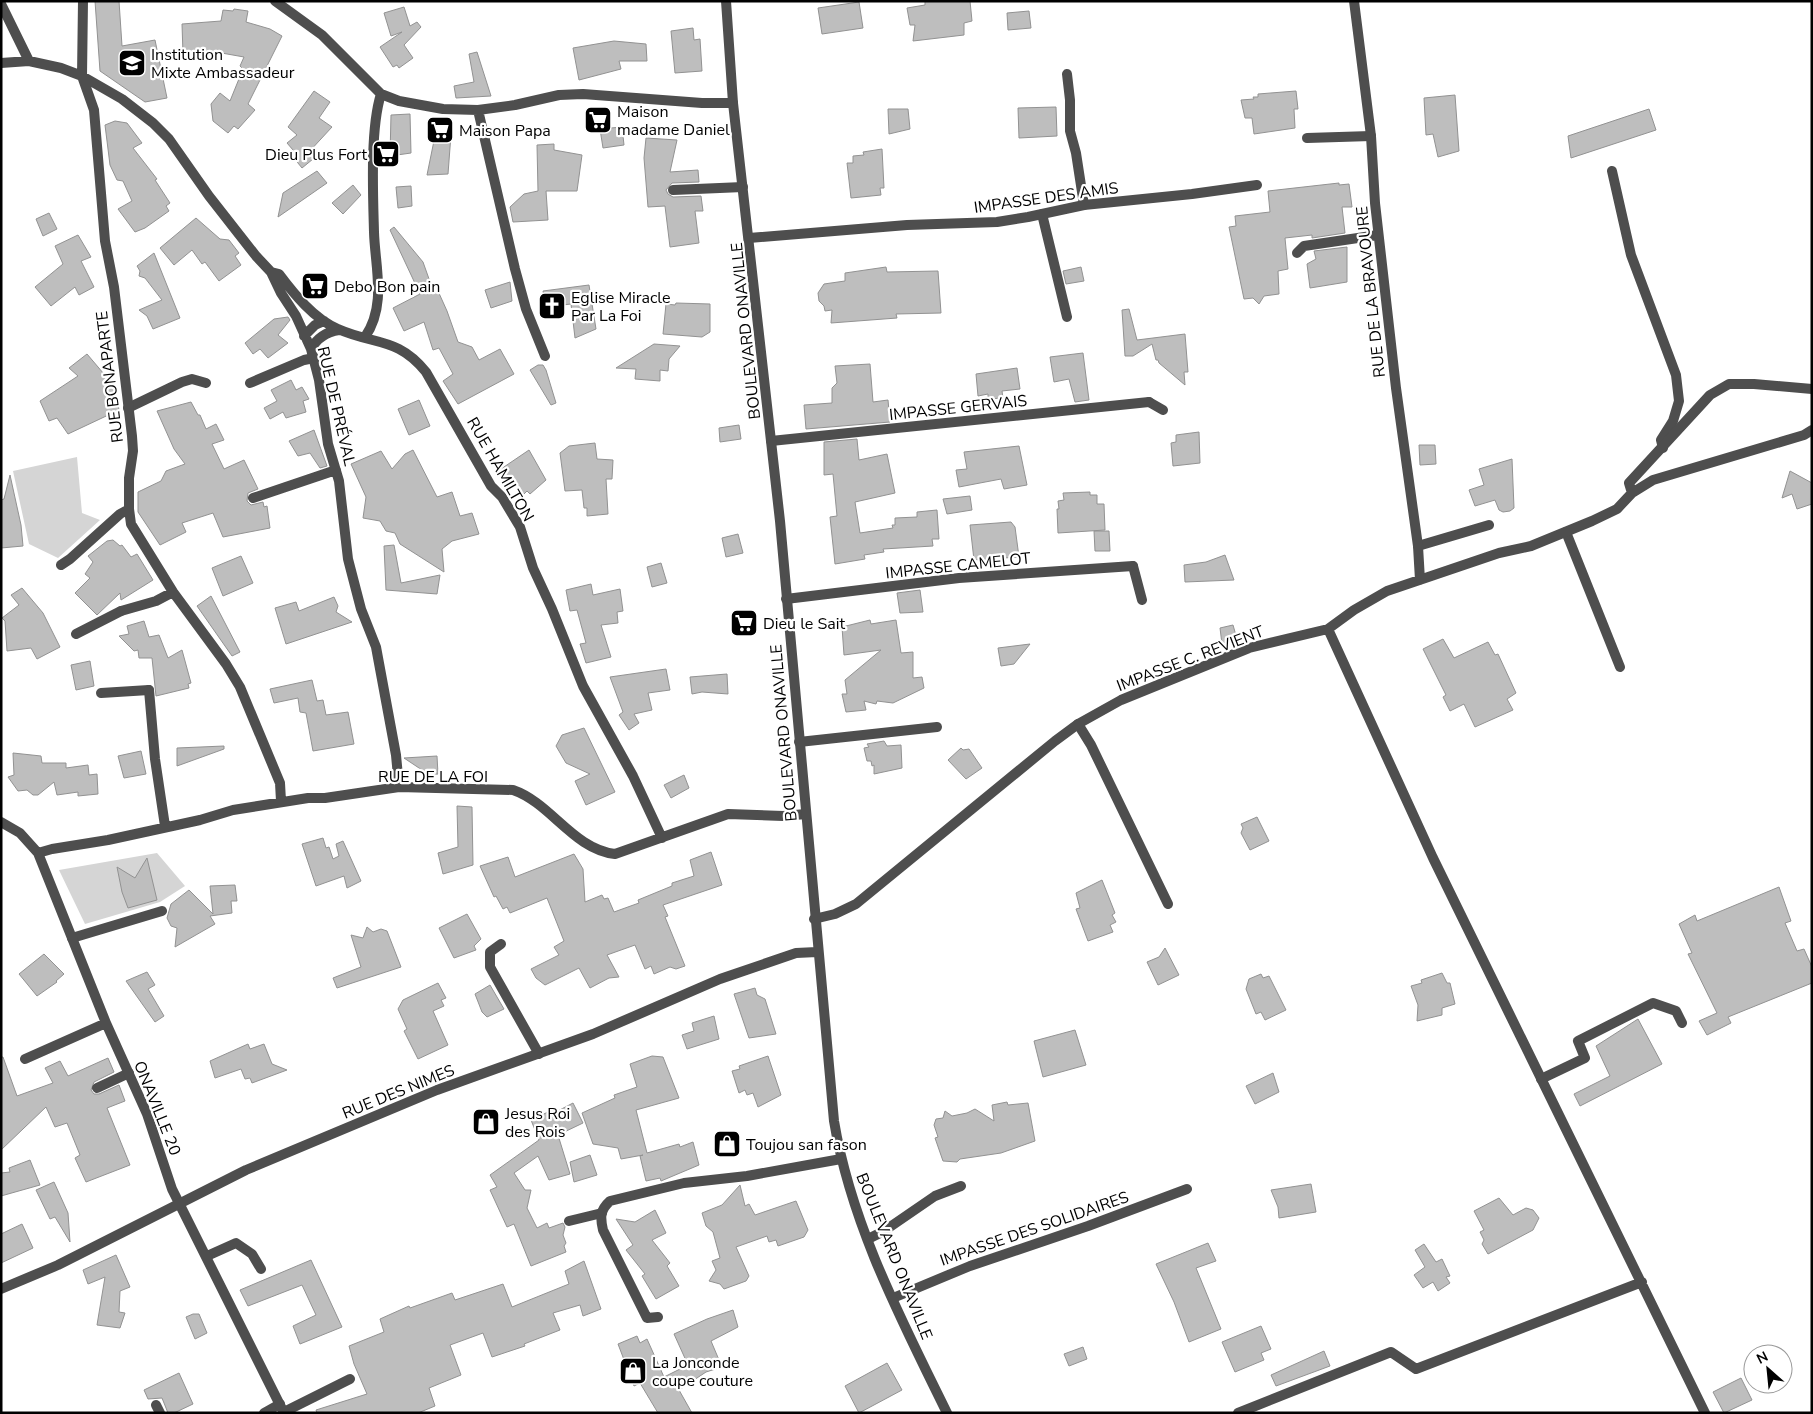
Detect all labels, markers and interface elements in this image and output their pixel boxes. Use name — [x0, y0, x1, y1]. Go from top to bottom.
place label: Institution Mixte Ambassadeur — [151, 44, 295, 84]
school or university icon: Institution Mixte Ambassadeur — [117, 48, 147, 78]
place label: Maison madame Daniel — [617, 101, 730, 141]
supermarket icon: Maison madame Daniel — [583, 105, 613, 135]
supermarket icon: Maison Papa — [425, 115, 455, 145]
place label: Maison Papa — [459, 120, 551, 142]
supermarket icon: Dieu Plus Fort — [371, 139, 401, 169]
place label: Dieu Plus Fort — [265, 144, 367, 166]
street label: IMPASSE DES AMIS — [972, 177, 1120, 219]
street label: RUE DE LA BRAVOURE — [1351, 205, 1391, 379]
street label: BOULEVARD ONAVILLE — [726, 241, 766, 420]
supermarket icon: Debo Bon pain — [300, 271, 330, 301]
place label: Debo Bon pain — [334, 276, 440, 298]
place label: Eglise Miracle Par La Foi — [571, 287, 671, 327]
church icon: Eglise Miracle Par La Foi — [537, 291, 567, 321]
street label: RUE BONAPARTE — [91, 310, 129, 444]
street label: RUE DE PRÉVAL — [312, 344, 360, 468]
street label: IMPASSE GERVAIS — [888, 390, 1028, 426]
street label: RUE HAMILTON — [461, 413, 539, 526]
street label: IMPASSE CAMELOT — [884, 547, 1032, 585]
supermarket icon: Dieu le Sait — [729, 608, 759, 638]
place label: Dieu le Sait — [763, 613, 845, 635]
street label: IMPASSE C. REVIENT — [1114, 621, 1267, 697]
street label: BOULEVARD ONAVILLE — [765, 643, 803, 822]
street label: RUE DE LA FOI — [378, 766, 488, 788]
street label: ONAVILLE 20 — [128, 1058, 186, 1159]
street label: RUE DES NIMES — [339, 1059, 458, 1124]
place label: Jesus Roi des Rois — [504, 1103, 570, 1143]
shop icon: Jesus Roi des Rois — [471, 1107, 501, 1137]
shop icon: Toujou san fason — [712, 1129, 742, 1159]
place label: Toujou san fason — [746, 1134, 867, 1156]
street label: BOULEVARD ONAVILLE — [851, 1170, 938, 1343]
street label: IMPASSE DES SOLIDAIRES — [937, 1186, 1132, 1272]
north arrow — [1743, 1344, 1793, 1394]
text: N — [1753, 1347, 1771, 1369]
place label: La Jonconde coupe couture — [652, 1352, 753, 1392]
shop icon: La Jonconde coupe couture — [618, 1356, 648, 1386]

